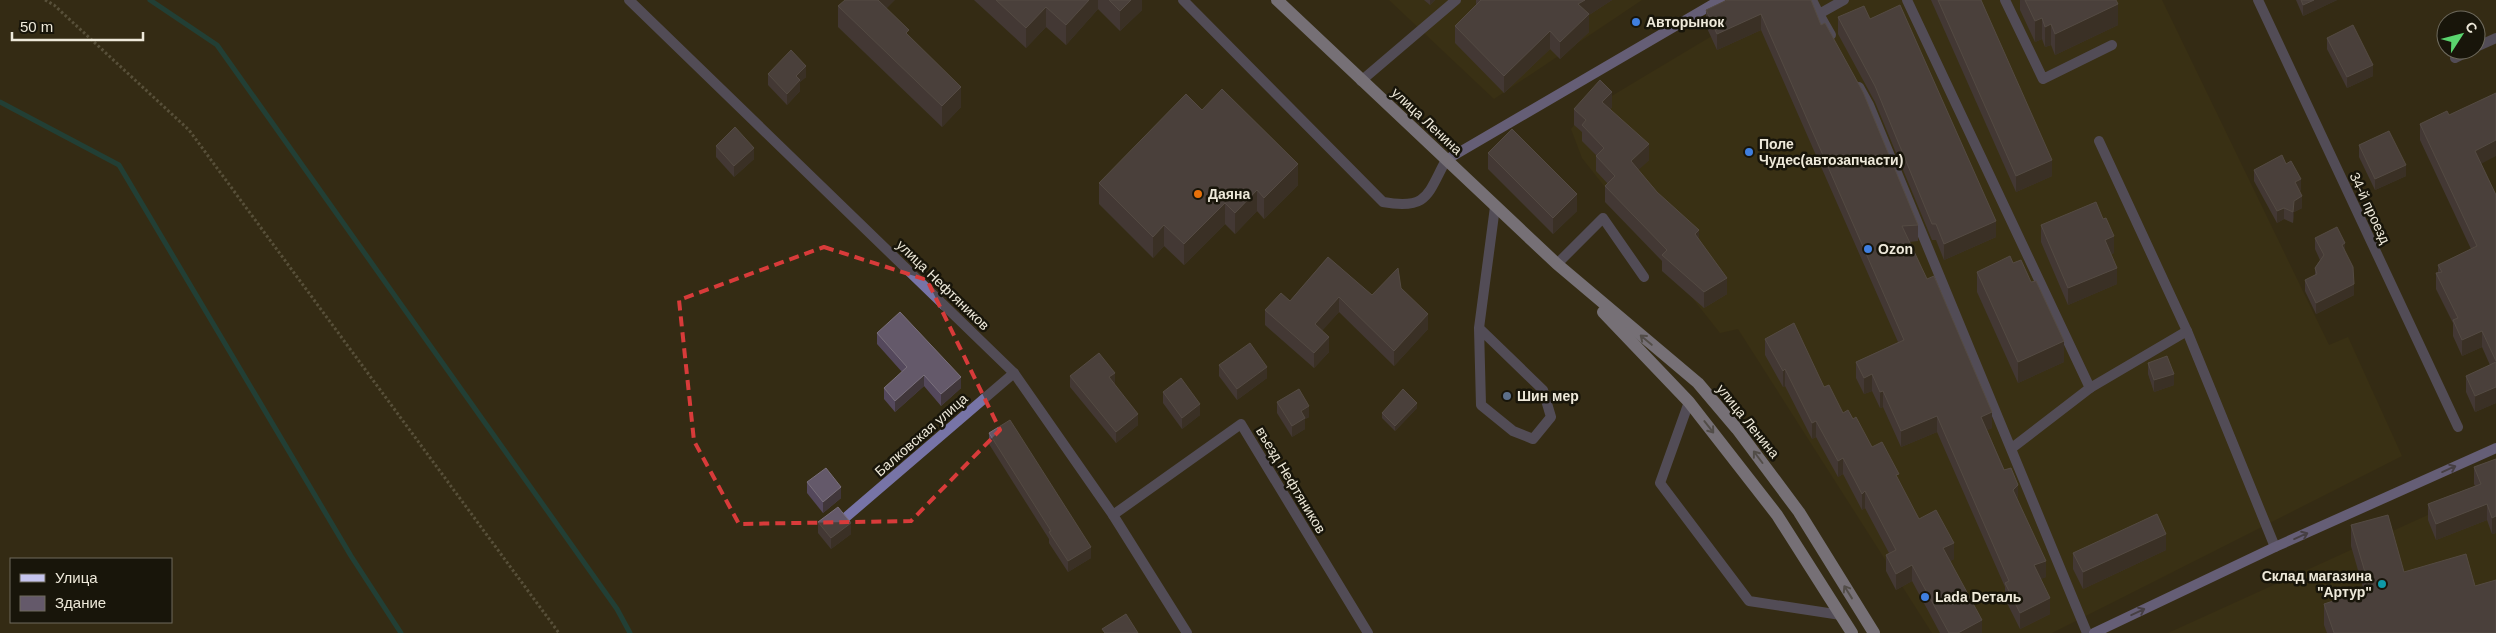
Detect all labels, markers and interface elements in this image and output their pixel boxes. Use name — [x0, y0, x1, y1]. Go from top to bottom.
scale bar — [12, 10, 144, 42]
north arrow — [2436, 10, 2486, 60]
place label: Авторынок — [1646, 14, 1725, 30]
marker: Авторынок — [1630, 16, 1642, 28]
text: 50 m — [20, 18, 53, 35]
text: С — [2462, 19, 2481, 36]
street label: улица Ленина — [1388, 84, 1466, 158]
place label: Поле Чудес(автозапчасти) — [1759, 136, 1903, 168]
marker: Поле Чудес(автозапчасти) — [1743, 146, 1755, 158]
street label: 34-й проезд — [2347, 170, 2393, 246]
place label: Даяна — [1208, 186, 1250, 202]
marker: Даяна — [1192, 188, 1204, 200]
street label: улица Нефтяников — [893, 237, 993, 333]
place label: Ozon — [1878, 241, 1913, 257]
marker: Ozon — [1862, 243, 1874, 255]
one-way arrow — [1640, 334, 1653, 345]
street label: улица Ленина — [1713, 381, 1783, 461]
place label: Шин мер — [1517, 388, 1579, 404]
street label: Балковская улица — [871, 390, 971, 480]
marker: Шин мер — [1501, 390, 1513, 402]
one-way arrow — [1704, 420, 1714, 434]
street label: въезд Нефтяников — [1253, 424, 1329, 536]
one-way arrow — [1753, 450, 1763, 464]
one-way arrow — [2441, 464, 2456, 474]
one-way arrow — [2293, 531, 2308, 540]
legend — [10, 558, 172, 623]
place label: Склад магазина "Артур" — [2262, 568, 2372, 600]
text: Улица — [55, 569, 98, 586]
marker: Склад магазина "Артур" — [2376, 578, 2388, 590]
one-way arrow — [1843, 585, 1853, 599]
place label: Lada Dеталь — [1935, 589, 2022, 605]
marker: Lada Dеталь — [1919, 591, 1931, 603]
text: Здание — [55, 594, 106, 611]
one-way arrow — [2130, 607, 2145, 616]

